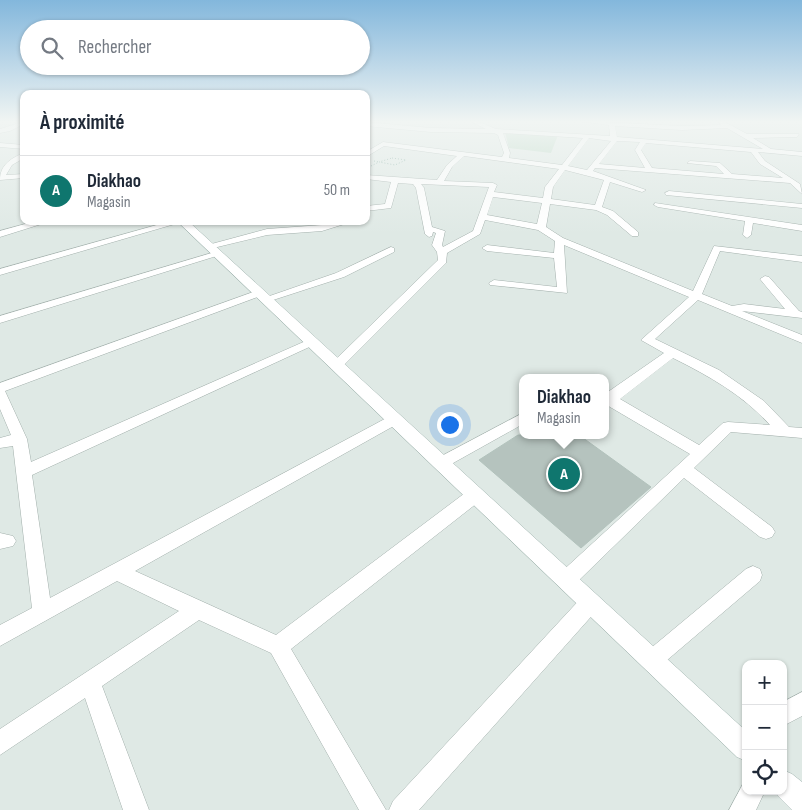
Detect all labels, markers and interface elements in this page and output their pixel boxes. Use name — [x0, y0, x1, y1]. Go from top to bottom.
search box — [20, 20, 370, 75]
icon: search — [38, 34, 66, 62]
text: Rechercher — [78, 36, 152, 59]
text: À proximité — [40, 110, 125, 135]
text: Diakhao — [87, 170, 141, 193]
text: A — [52, 181, 60, 200]
text: 50 m — [324, 181, 350, 200]
text: Magasin — [87, 193, 131, 212]
popup — [519, 374, 609, 439]
text: Diakhao — [537, 386, 591, 409]
text: Magasin — [537, 409, 581, 428]
your location — [437, 412, 463, 438]
pin: A — [548, 455, 580, 493]
map controls — [742, 660, 787, 795]
button: + — [742, 660, 787, 705]
button: − — [742, 705, 787, 750]
button: locate — [742, 750, 787, 795]

